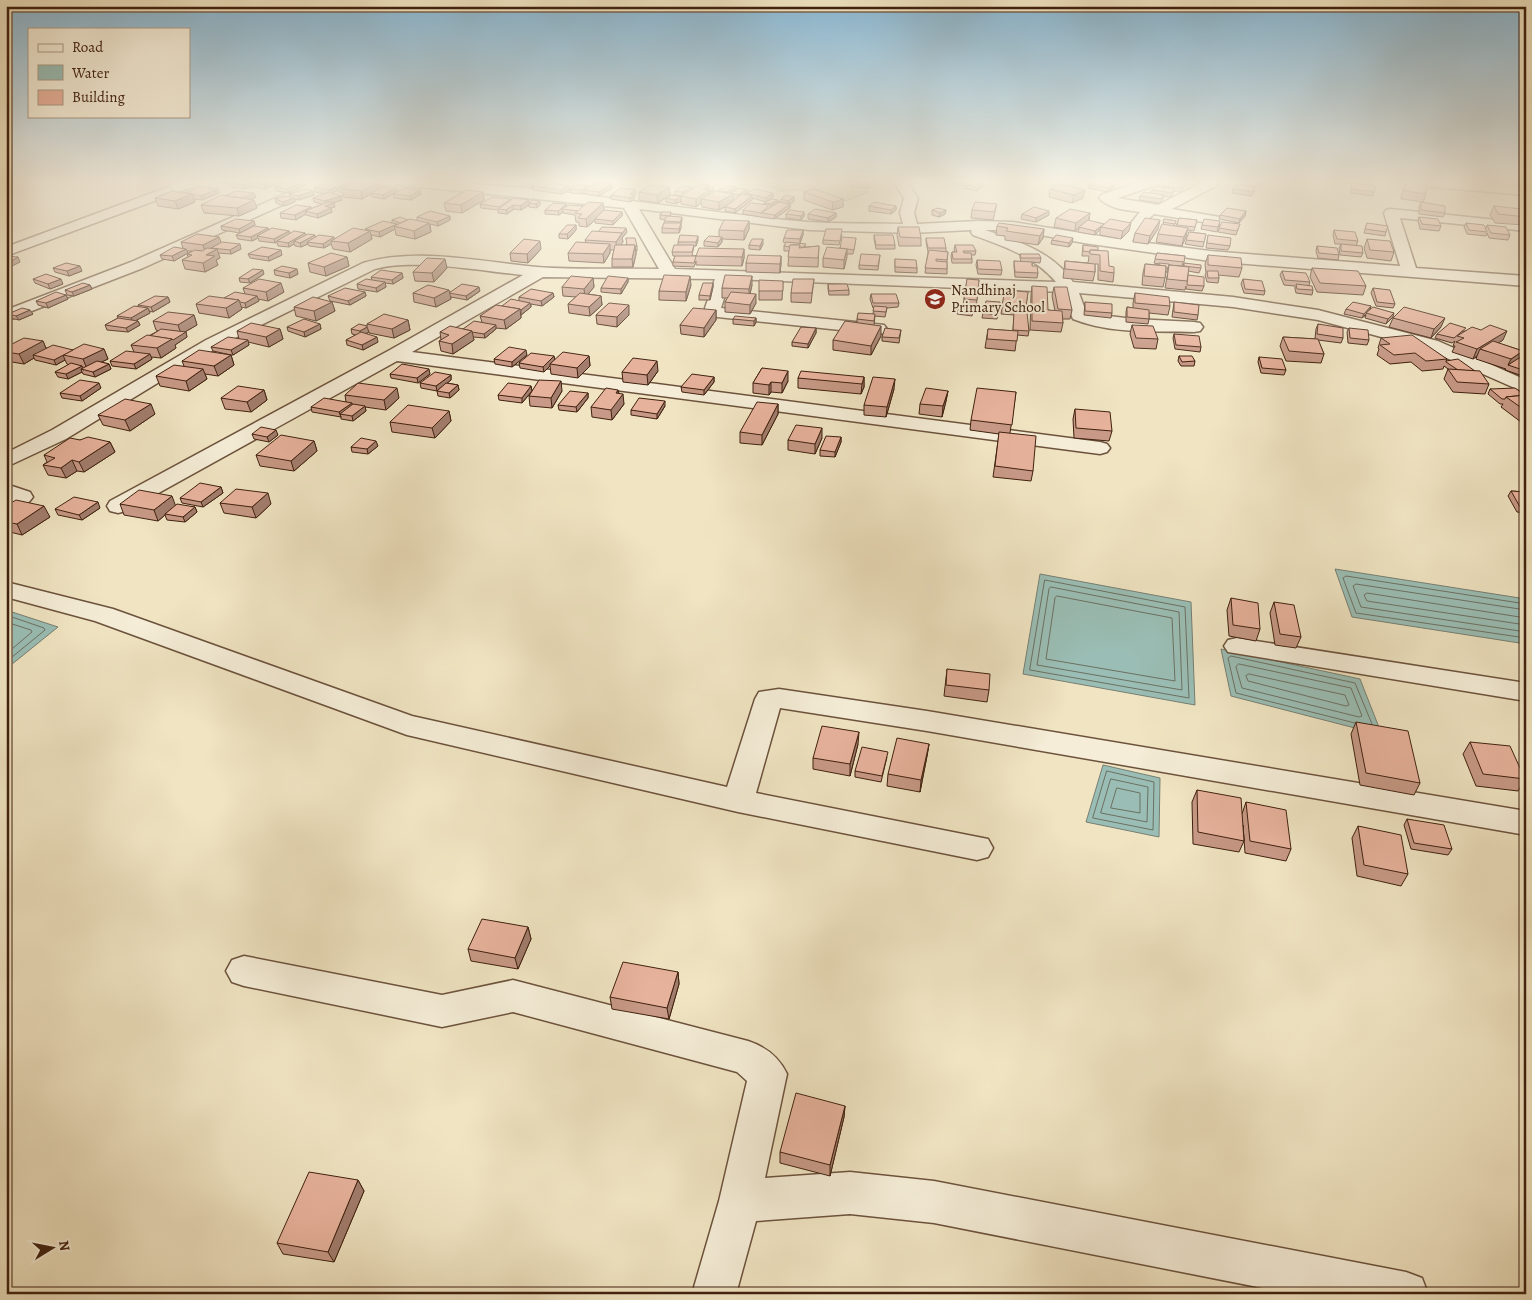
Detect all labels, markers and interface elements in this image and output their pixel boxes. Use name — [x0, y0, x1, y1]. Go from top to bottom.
legend — [28, 28, 190, 118]
text: Road — [72, 37, 104, 57]
text: Water — [71, 63, 109, 83]
text: Building — [72, 87, 125, 107]
place label: Nandhinaj Primary School — [951, 280, 1045, 317]
school or university icon: Nandhinaj Primary School — [923, 287, 947, 311]
north arrow — [28, 1222, 78, 1272]
text: N — [54, 1239, 75, 1253]

